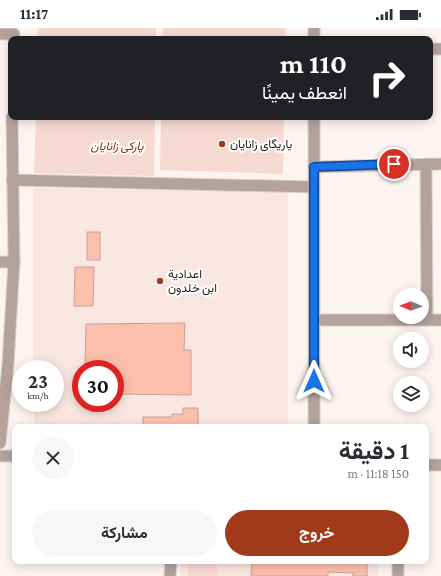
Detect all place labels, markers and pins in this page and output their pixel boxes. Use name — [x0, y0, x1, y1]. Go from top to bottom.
place label: یاریگای زانایان — [230, 137, 293, 152]
marker: یاریگای زانایان — [217, 139, 227, 149]
pin — [377, 147, 411, 181]
place label: اعدادية ابن خلدون — [168, 267, 217, 296]
marker: اعدادية ابن خلدون — [155, 276, 165, 286]

